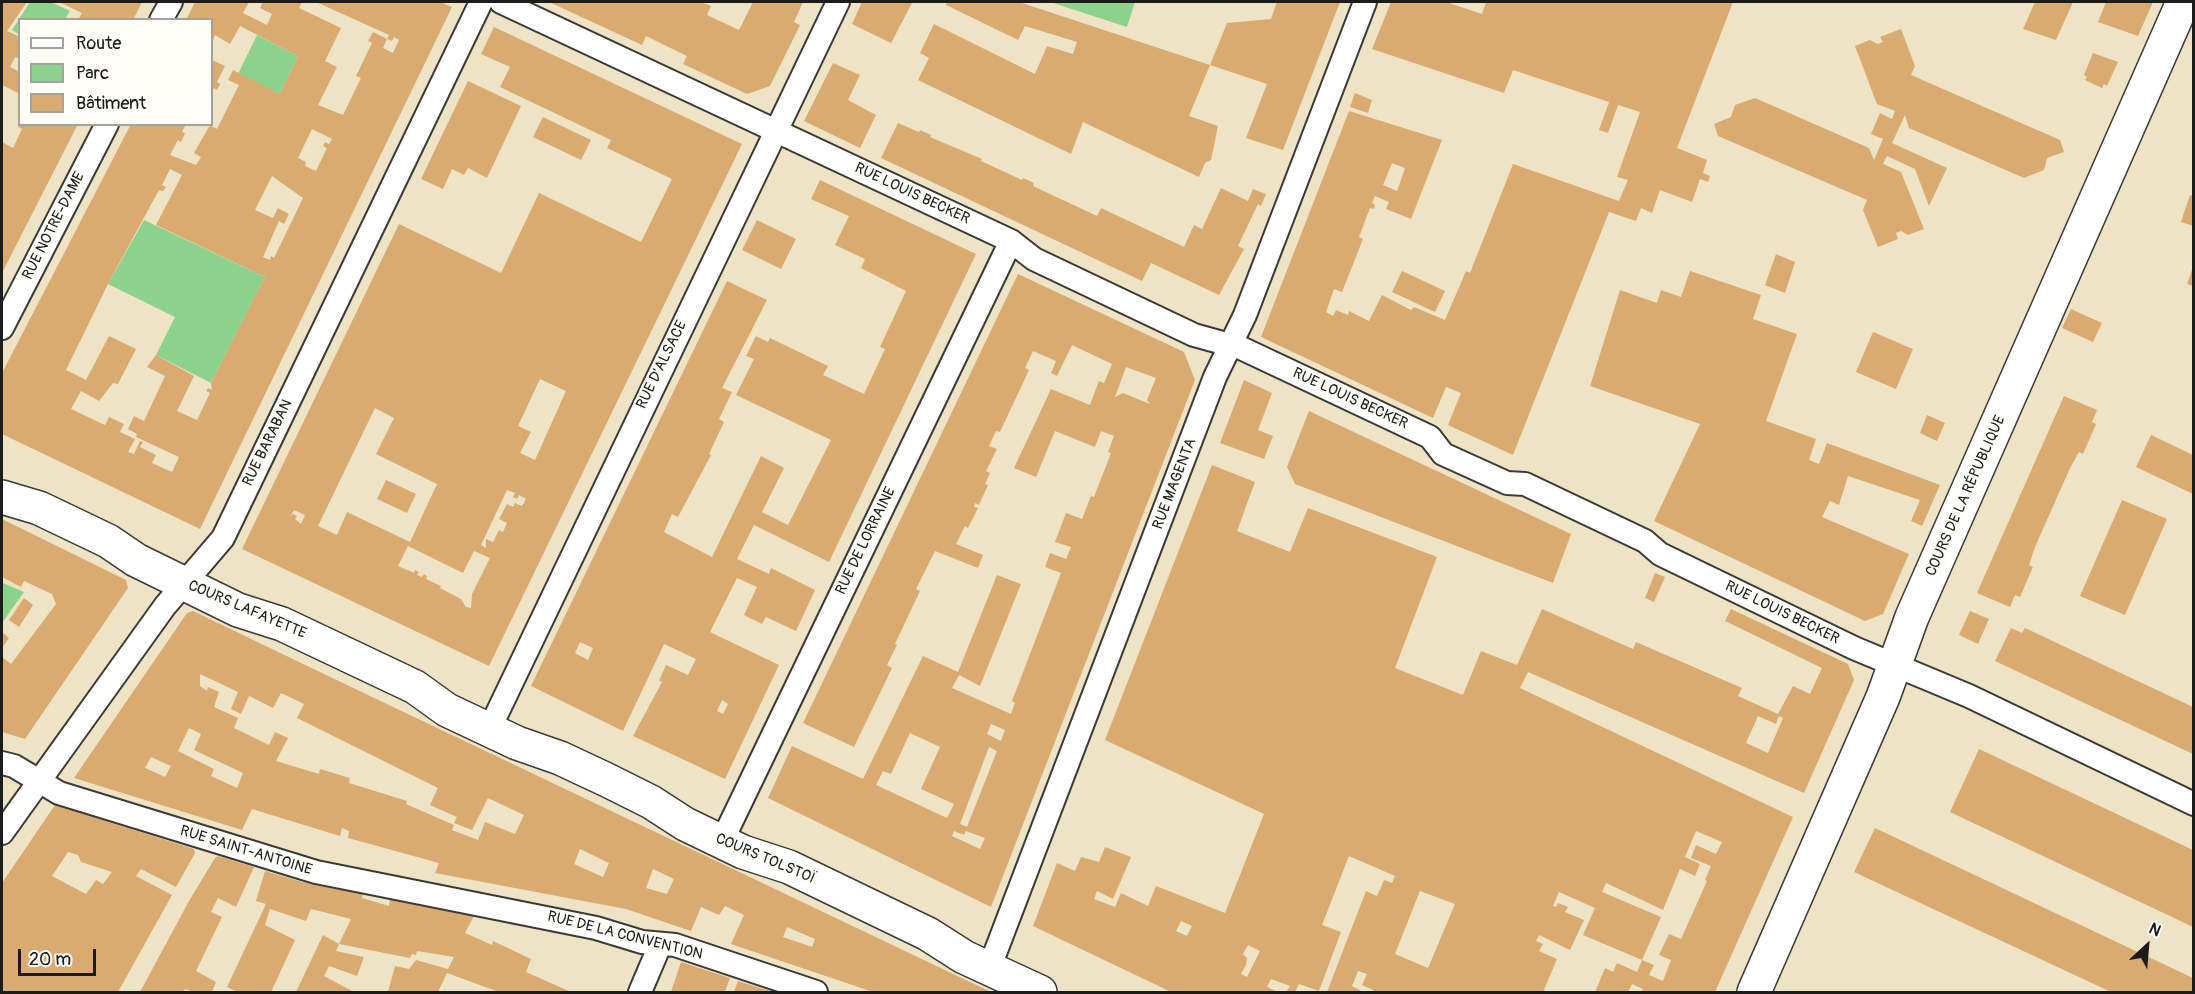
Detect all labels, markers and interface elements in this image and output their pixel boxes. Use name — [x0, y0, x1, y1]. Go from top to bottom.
legend — [18, 18, 213, 126]
text: Route — [76, 32, 121, 55]
text: Parc — [76, 62, 109, 85]
text: Bâtiment — [76, 92, 146, 115]
street label: RUE LOUIS BECKER — [852, 159, 972, 229]
street label: RUE NOTRE-DAME — [19, 169, 89, 283]
street label: RUE D'ALSACE — [633, 318, 691, 412]
street label: RUE LOUIS BECKER — [1290, 364, 1410, 434]
street label: RUE BARABAN — [239, 397, 297, 489]
street label: COURS DE LA RÉPUBLIQUE — [1922, 413, 2010, 579]
street label: RUE MAGENTA — [1149, 436, 1201, 532]
street label: RUE DE LORRAINE — [832, 484, 900, 598]
street label: COURS LAFAYETTE — [185, 577, 309, 643]
street label: RUE LOUIS BECKER — [1722, 578, 1842, 648]
street label: RUE SAINT-ANTOINE — [178, 822, 314, 880]
street label: COURS TOLSTOÏ — [713, 830, 817, 888]
street label: RUE DE LA CONVENTION — [546, 908, 704, 964]
north arrow — [2117, 916, 2177, 976]
text: N — [2146, 918, 2164, 941]
scale bar — [21, 937, 99, 975]
text: 20 m — [29, 948, 71, 971]

